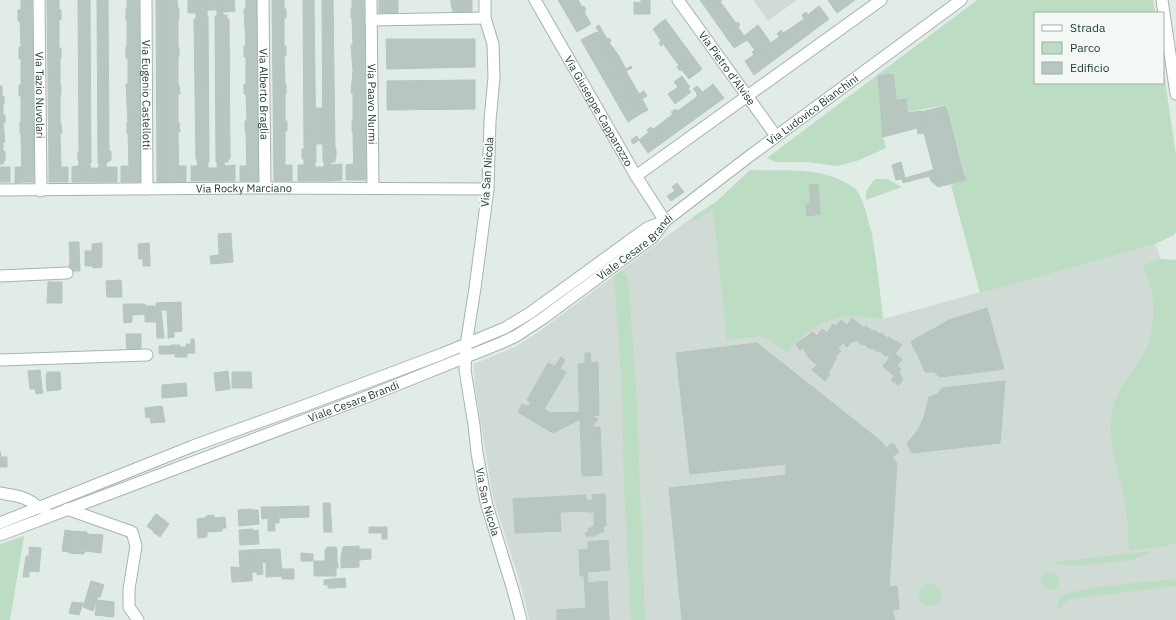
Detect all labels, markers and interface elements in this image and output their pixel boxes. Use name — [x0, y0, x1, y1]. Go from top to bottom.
legend — [1034, 12, 1164, 84]
text: Strada — [1070, 20, 1106, 35]
street label: Via Pietro d'Alvise — [696, 28, 759, 108]
street label: Via Eugenio Castellotti — [139, 40, 154, 150]
text: Parco — [1070, 40, 1101, 55]
street label: Via Alberto Braglia — [257, 48, 271, 140]
street label: Via Tazio Nuvolari — [33, 51, 47, 139]
street label: Via Giuseppe Capparozzo — [561, 53, 636, 169]
text: Edificio — [1070, 60, 1110, 75]
street label: Via Paavo Nurmi — [365, 64, 380, 144]
street label: Via Ludovico Bianchini — [764, 71, 861, 148]
street label: Via San Nicola — [478, 136, 496, 207]
street label: Via Rocky Marciano — [196, 181, 292, 196]
street label: Viale Cesare Brandi — [594, 211, 676, 283]
street label: Viale Cesare Brandi — [306, 378, 401, 425]
street label: Via San Nicola — [473, 467, 503, 538]

